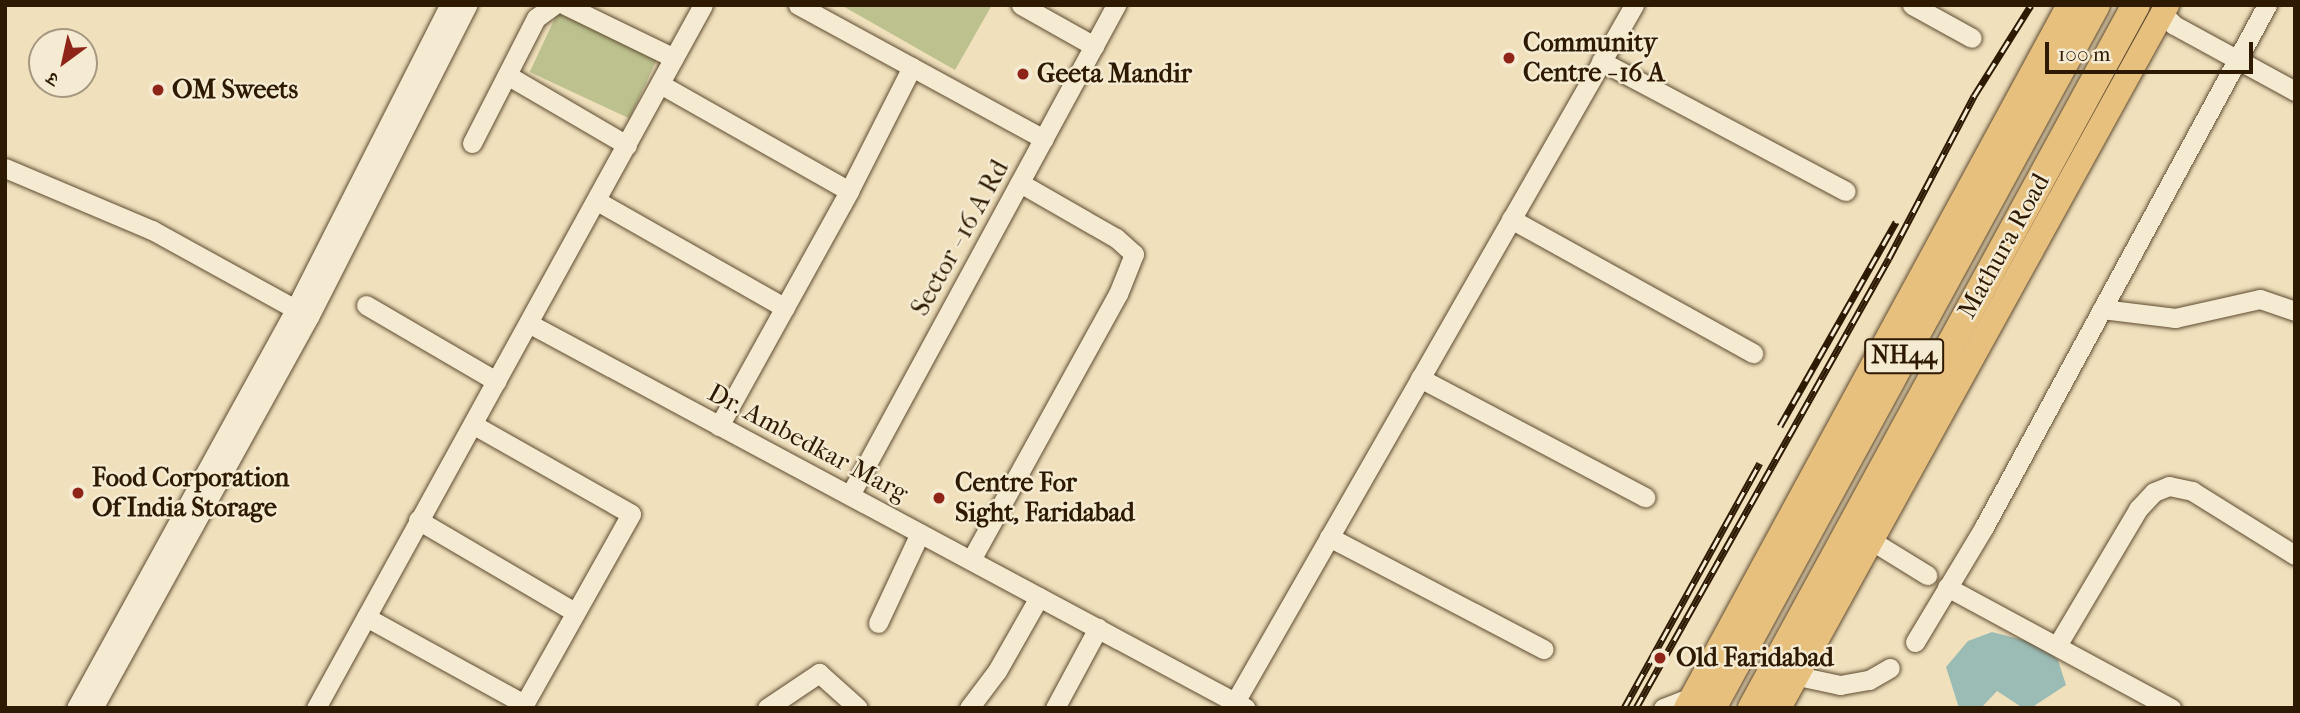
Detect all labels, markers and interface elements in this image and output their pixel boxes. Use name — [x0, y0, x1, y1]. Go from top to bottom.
place label: Community Centre - 16 A — [1523, 27, 1665, 88]
north arrow — [28, 28, 98, 98]
scale bar — [2048, 28, 2256, 72]
text: 100 m — [2058, 42, 2111, 66]
marker: Community Centre - 16 A — [1501, 50, 1517, 66]
place label: Geeta Mandir — [1037, 58, 1192, 90]
marker: Geeta Mandir — [1015, 66, 1031, 82]
text: उ — [43, 67, 63, 91]
place label: OM Sweets — [172, 74, 298, 106]
marker: OM Sweets — [150, 82, 166, 98]
street label: Sector - 16 A Rd — [904, 155, 1016, 321]
street label: Mathura Road — [1951, 168, 2057, 324]
road number: NH44 — [1864, 335, 1944, 376]
street label: Dr. Ambedkar Marg — [703, 377, 913, 509]
place label: Food Corporation Of India Storage — [92, 462, 289, 524]
place label: Centre For Sight, Faridabad — [955, 467, 1135, 528]
marker: Food Corporation Of India Storage — [70, 485, 86, 501]
marker: Centre For Sight, Faridabad — [929, 488, 949, 508]
place label: Old Faridabad — [1676, 642, 1834, 674]
marker: Old Faridabad — [1650, 648, 1670, 668]

